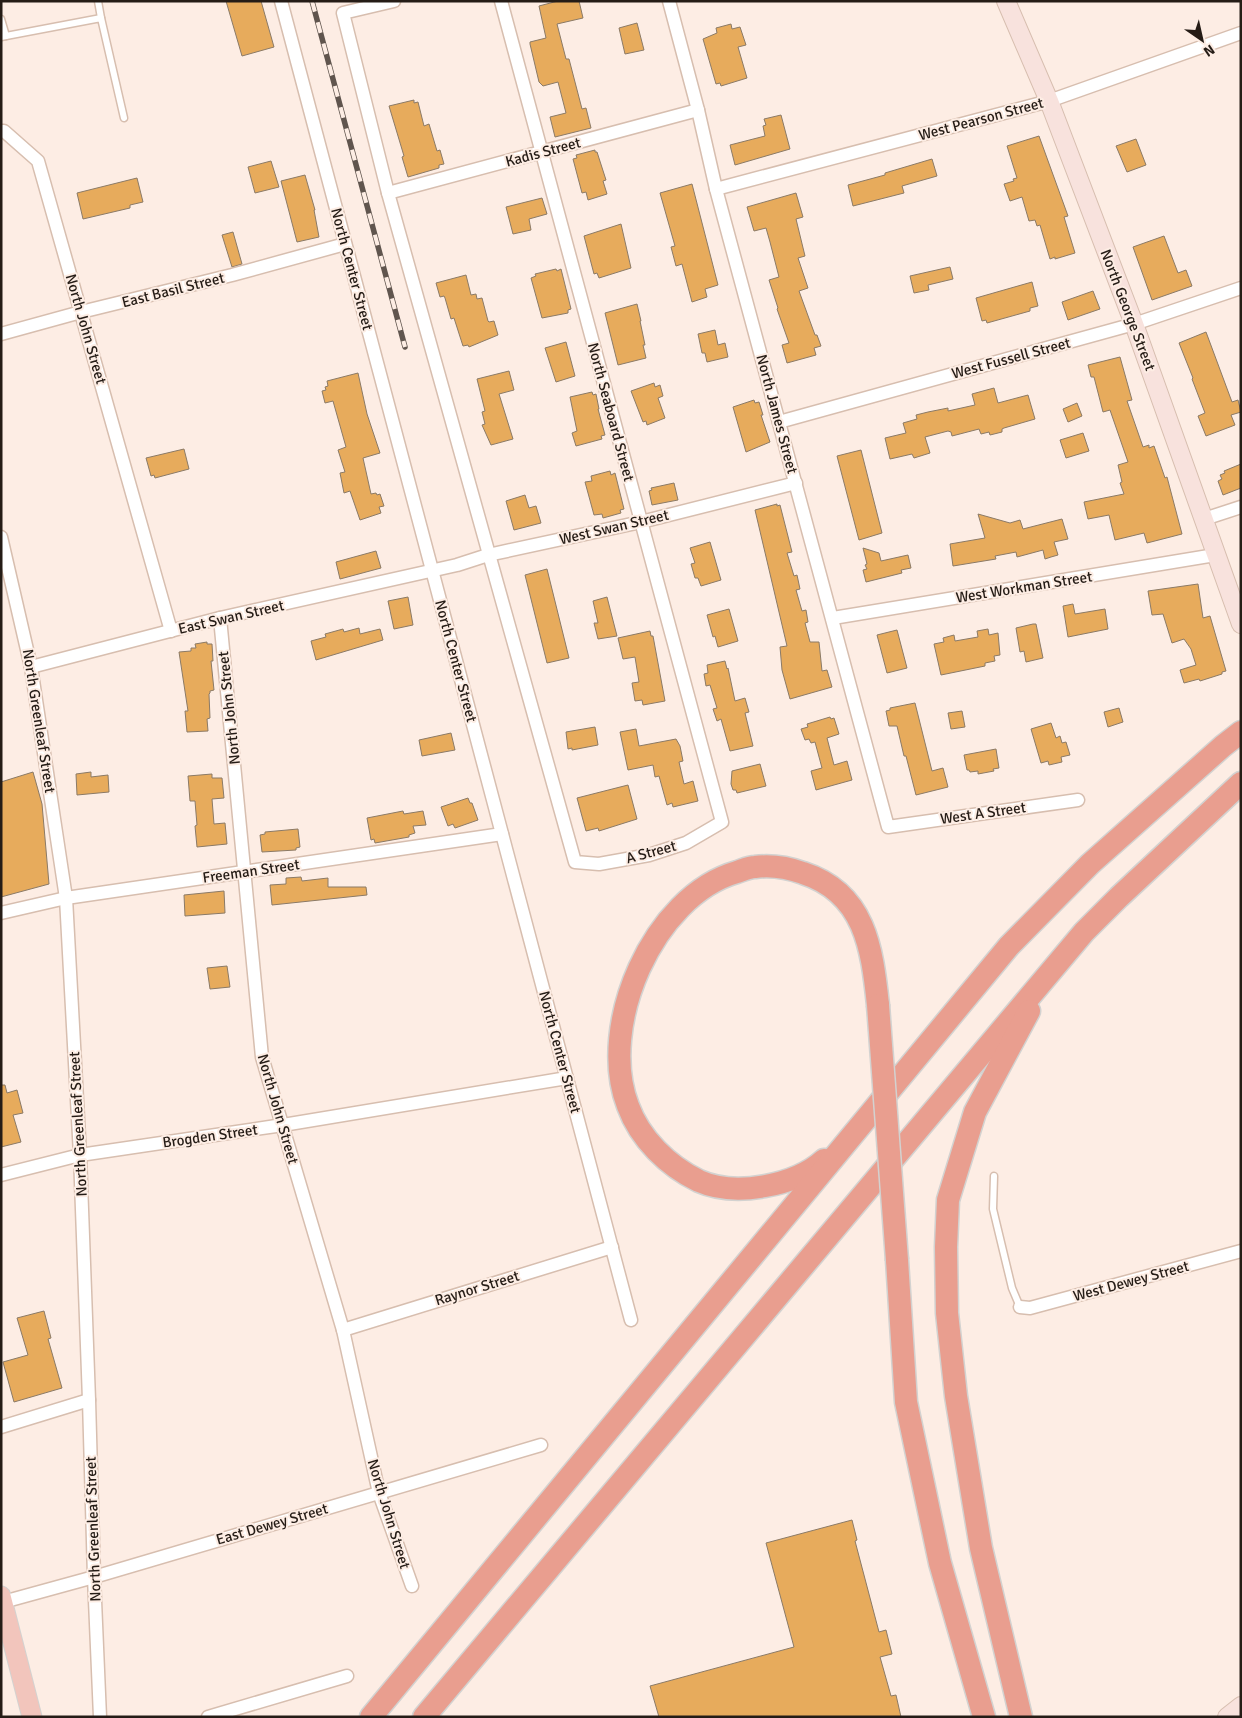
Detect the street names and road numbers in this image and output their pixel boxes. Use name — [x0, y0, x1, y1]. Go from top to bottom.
street label: West Pearson Street — [917, 94, 1045, 144]
street label: Kadis Street — [503, 133, 583, 171]
street label: North Center Street — [327, 206, 377, 332]
street label: North George Street — [1097, 247, 1159, 373]
street label: East Basil Street — [120, 269, 226, 311]
street label: North John Street — [62, 272, 110, 386]
street label: West Fussell Street — [950, 334, 1072, 382]
street label: North Seaboard Street — [584, 341, 638, 483]
street label: North James Street — [752, 352, 802, 476]
street label: West Swan Street — [558, 506, 670, 548]
street label: West Workman Street — [954, 567, 1094, 607]
street label: East Swan Street — [176, 596, 286, 638]
street label: North Center Street — [431, 598, 481, 724]
street label: North Greenleaf Street — [19, 648, 59, 794]
street label: North John Street — [214, 650, 244, 766]
street label: West A Street — [939, 798, 1027, 828]
street label: A Street — [624, 837, 678, 867]
street label: Freeman Street — [201, 855, 301, 887]
street label: North Center Street — [535, 989, 585, 1115]
street label: North Greenleaf Street — [65, 1051, 91, 1197]
street label: North John Street — [254, 1052, 302, 1166]
street label: Brogden Street — [161, 1120, 259, 1152]
street label: West Dewey Street — [1071, 1257, 1191, 1305]
street label: Raynor Street — [433, 1267, 521, 1309]
street label: North Greenleaf Street — [81, 1456, 105, 1602]
street label: North John Street — [364, 1457, 414, 1571]
street label: East Dewey Street — [214, 1499, 330, 1549]

